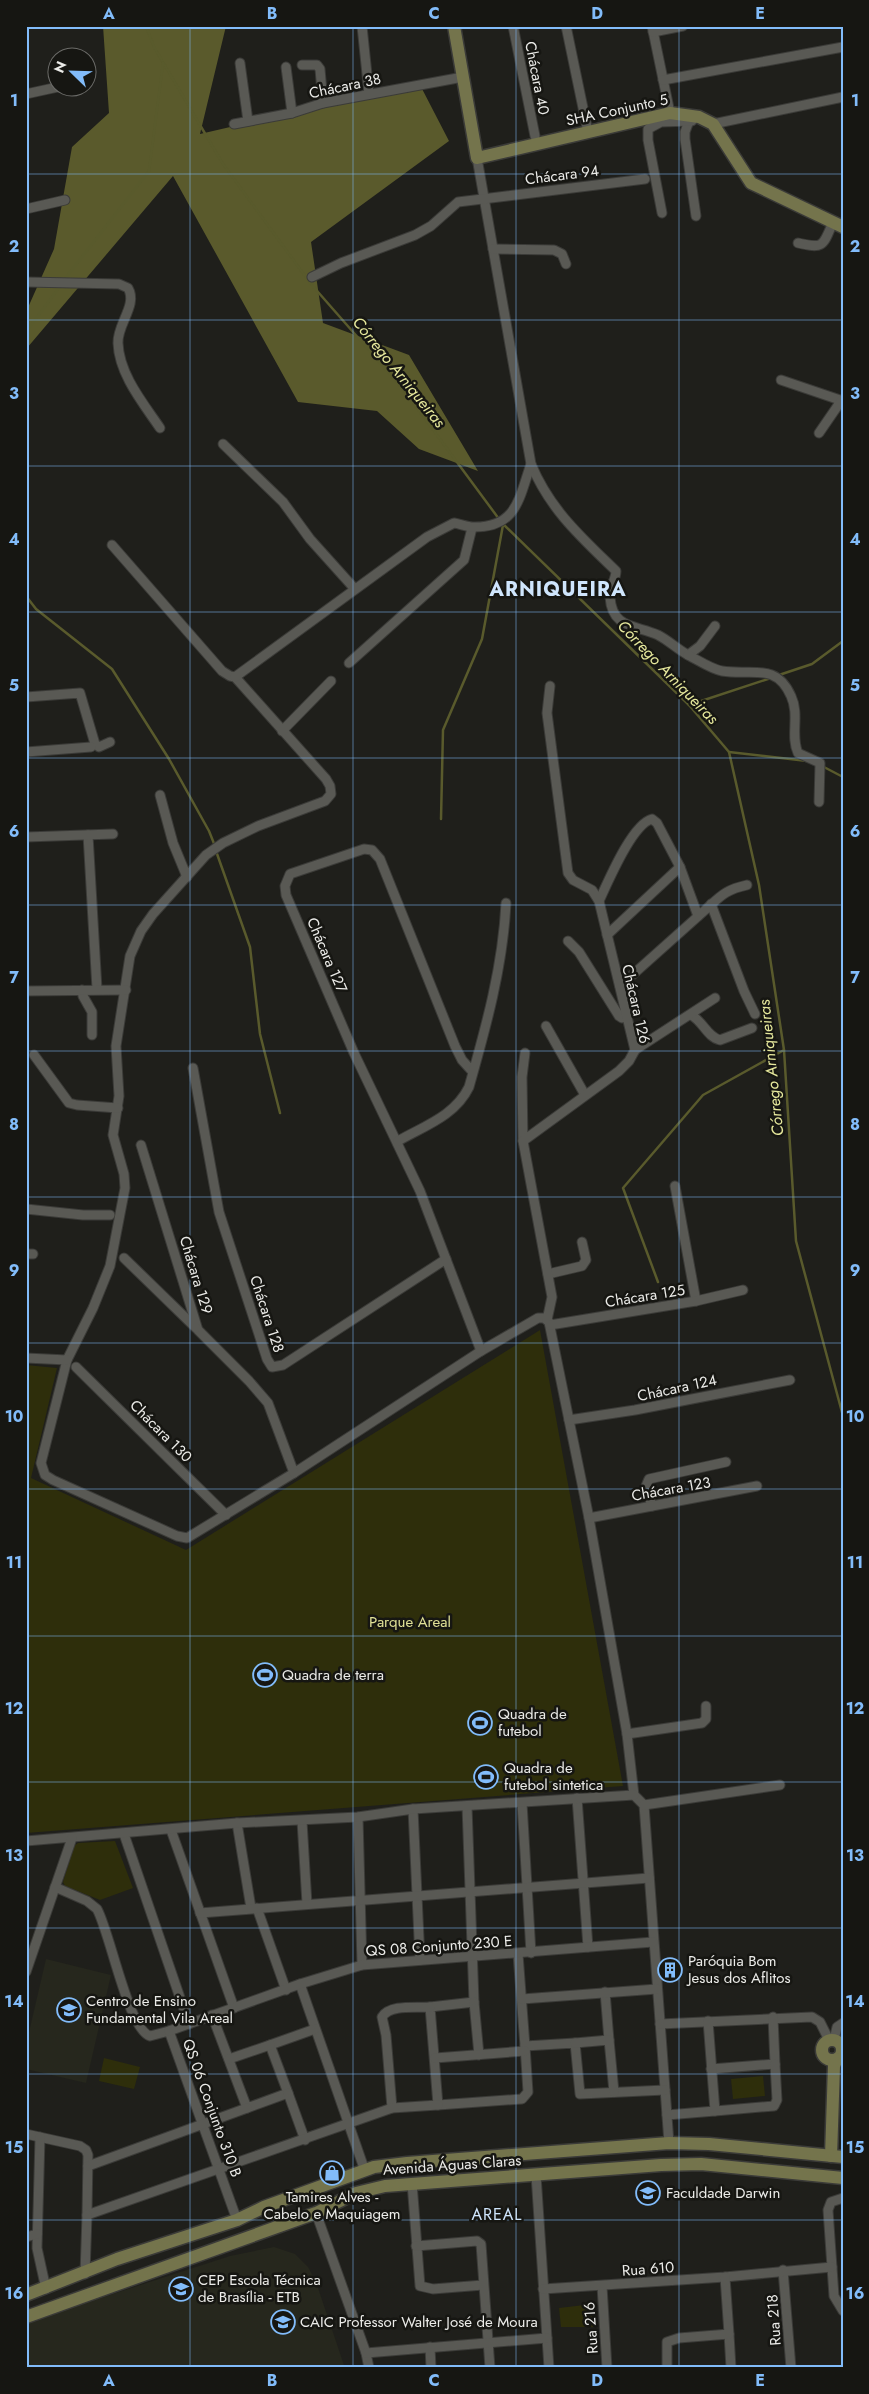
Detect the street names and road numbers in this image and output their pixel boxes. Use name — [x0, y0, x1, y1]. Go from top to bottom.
street label: Chácara 40 — [519, 39, 555, 117]
street label: Chácara 38 — [307, 68, 383, 104]
street label: SHA Conjunto 5 — [564, 88, 670, 132]
street label: Chácara 94 — [524, 160, 600, 190]
street label: Chácara 127 — [301, 914, 353, 996]
street label: Chácara 126 — [616, 962, 656, 1046]
street label: Chácara 129 — [174, 1233, 218, 1317]
street label: Chácara 128 — [244, 1272, 290, 1356]
street label: Chácara 125 — [604, 1279, 686, 1313]
street label: Chácara 124 — [635, 1369, 719, 1407]
street label: Chácara 130 — [125, 1395, 197, 1467]
street label: Chácara 123 — [630, 1471, 712, 1507]
street label: QS 08 Conjunto 230 E — [365, 1930, 513, 1962]
street label: QS 06 Conjunto 310 B — [177, 2036, 247, 2180]
street label: Avenida Águas Claras — [382, 2149, 522, 2181]
street label: Rua 610 — [621, 2256, 675, 2282]
street label: Rua 218 — [761, 2294, 787, 2346]
street label: Rua 216 — [578, 2301, 604, 2355]

